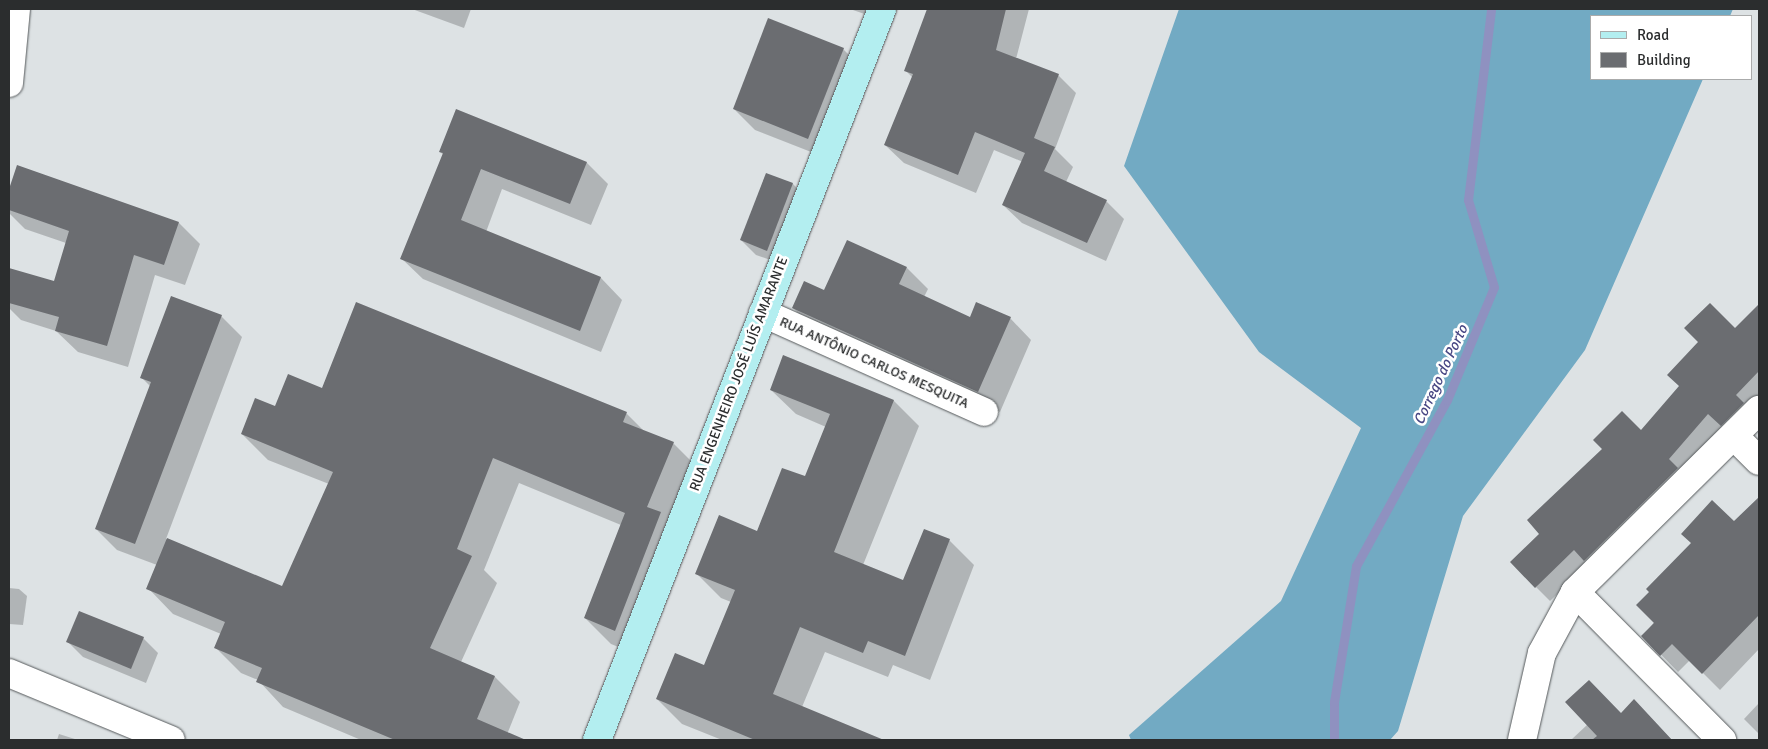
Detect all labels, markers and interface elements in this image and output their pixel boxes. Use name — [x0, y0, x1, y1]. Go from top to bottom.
legend — [1590, 15, 1753, 80]
text: Road — [1637, 26, 1669, 44]
text: Building — [1637, 51, 1691, 69]
street label: RUA ENGENHEIRO JOSÉ LUÍS AMARANTE — [686, 254, 792, 494]
street label: RUA ANTÔNIO CARLOS MESQUITA — [777, 314, 971, 412]
water label: Corrego do Porto — [1410, 322, 1472, 428]

